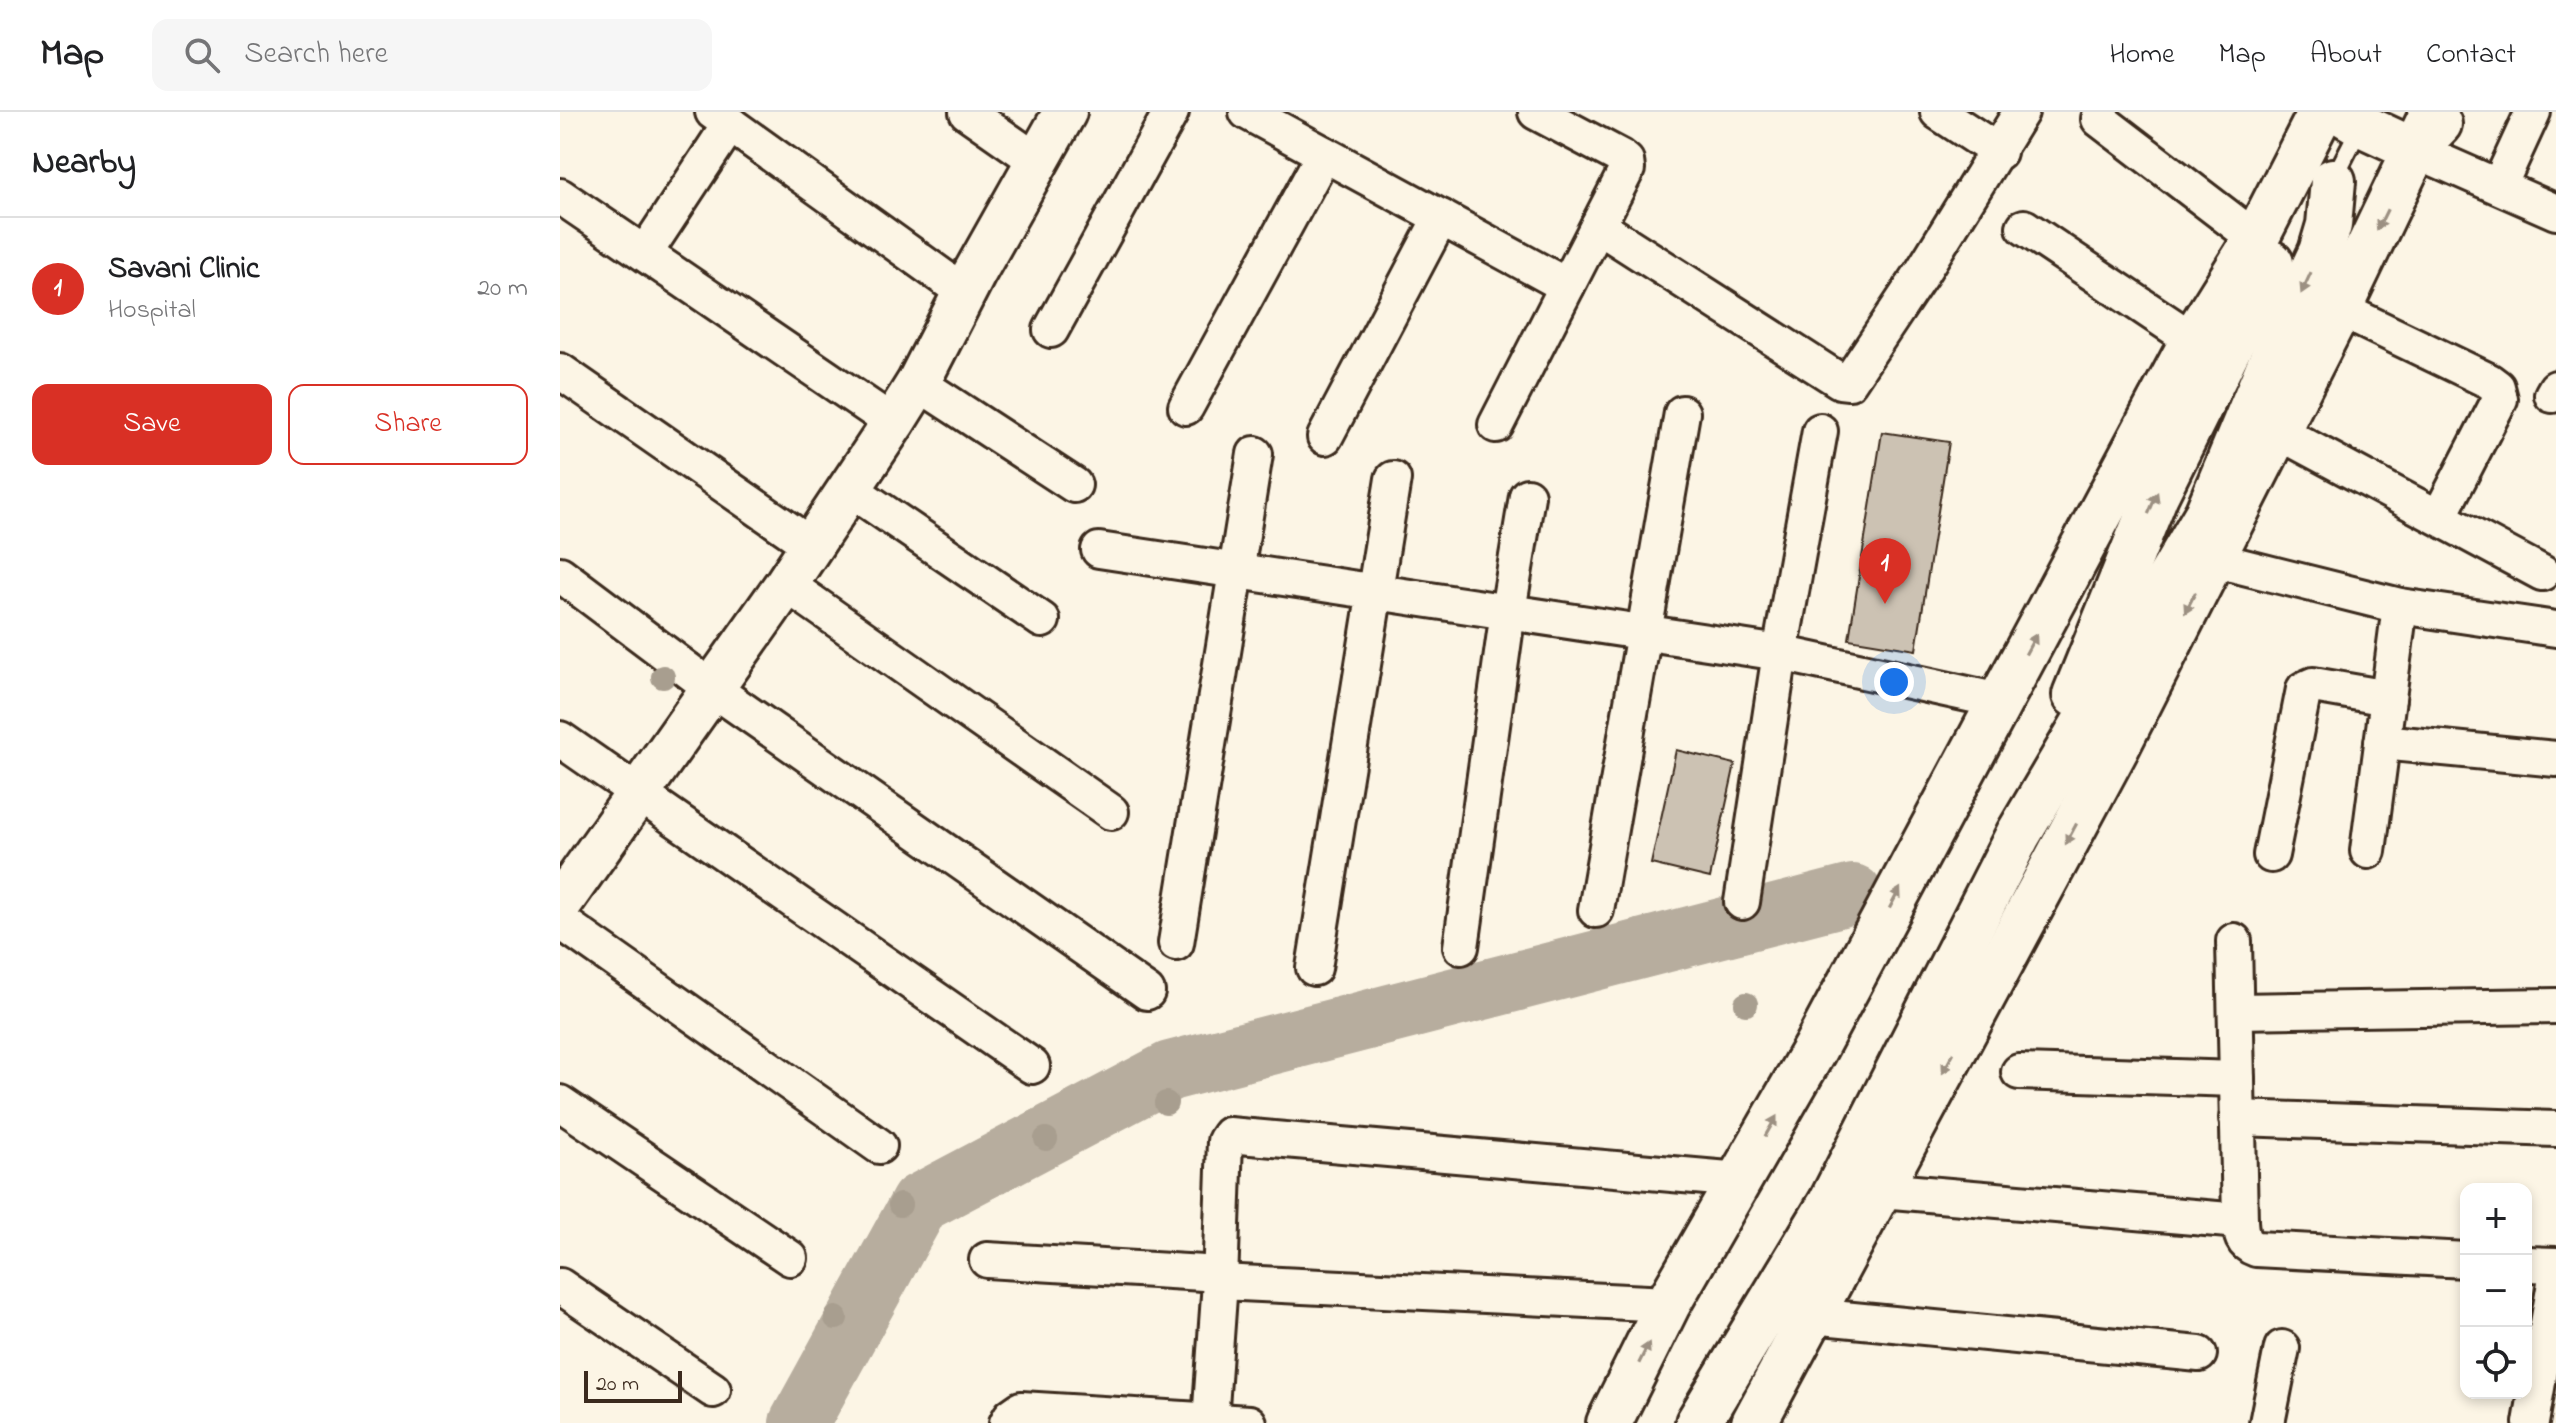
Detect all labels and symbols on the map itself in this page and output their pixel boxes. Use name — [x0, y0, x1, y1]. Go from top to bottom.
one-way arrow — [2375, 209, 2388, 232]
one-way arrow — [2299, 271, 2313, 294]
one-way arrow — [2146, 492, 2159, 515]
pin: 1 — [1859, 538, 1911, 604]
one-way arrow — [2183, 592, 2197, 615]
one-way arrow — [2024, 632, 2037, 655]
your location — [1874, 662, 1914, 702]
one-way arrow — [2064, 823, 2078, 845]
one-way arrow — [1888, 887, 1902, 909]
one-way arrow — [1941, 1052, 1955, 1075]
one-way arrow — [1763, 1115, 1777, 1137]
one-way arrow — [1637, 1342, 1651, 1365]
scale bar — [584, 1367, 682, 1403]

